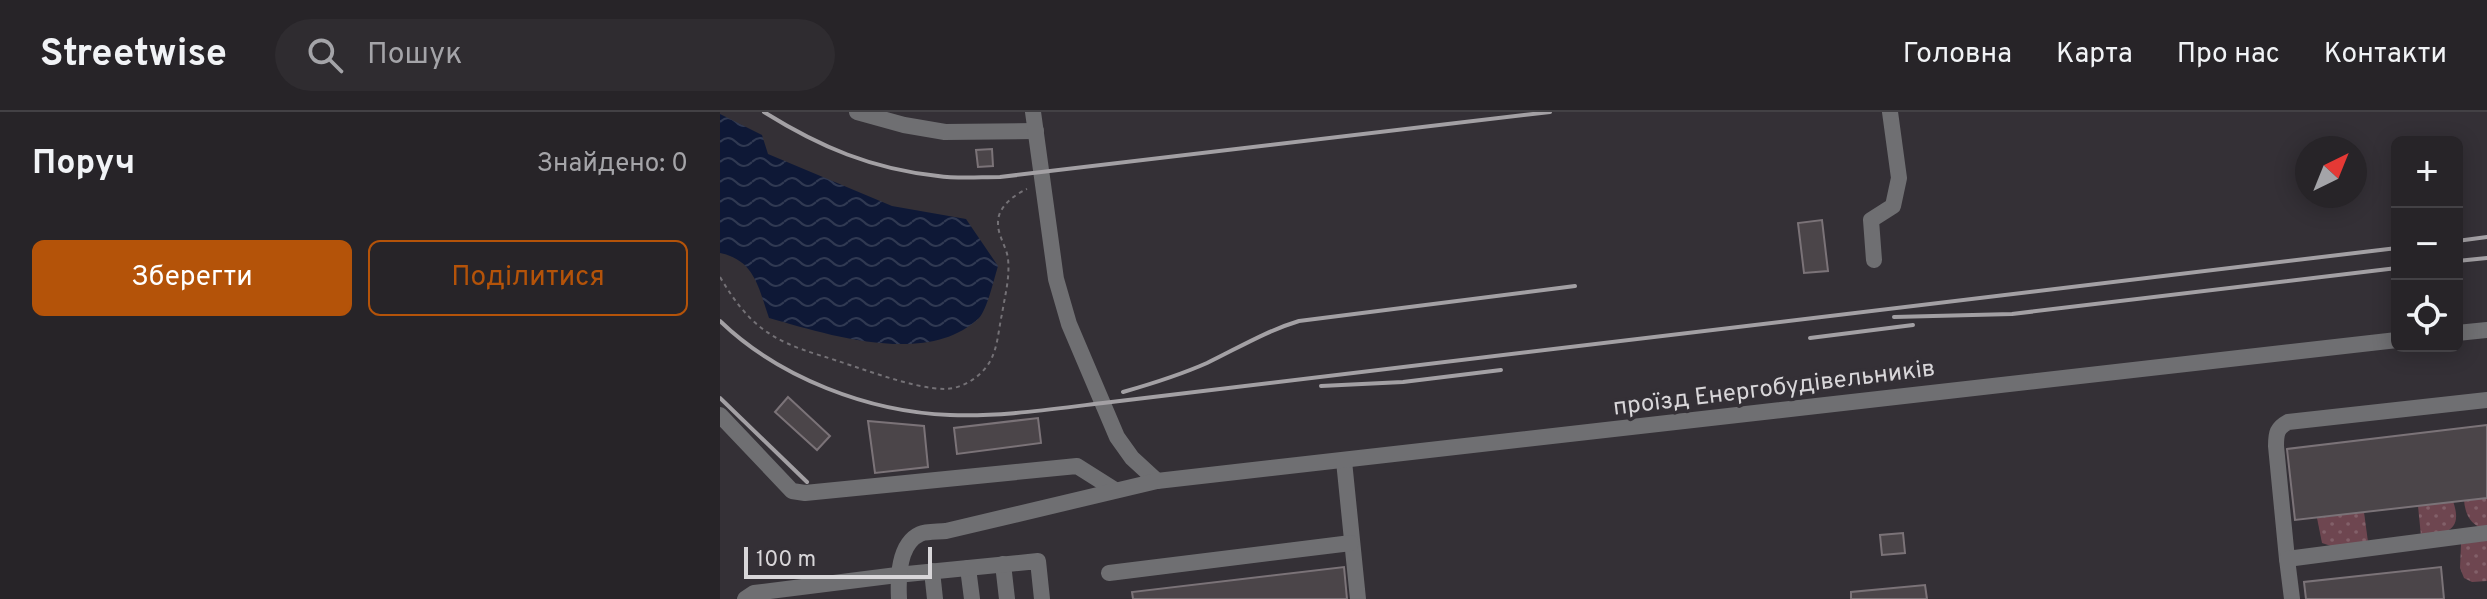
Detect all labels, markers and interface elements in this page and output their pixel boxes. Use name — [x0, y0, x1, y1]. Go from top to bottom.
search box — [275, 19, 835, 91]
text: Streetwise — [40, 31, 227, 80]
icon: search — [303, 33, 347, 77]
text: Пошук — [367, 37, 462, 74]
text: Головна — [1903, 37, 2012, 73]
text: Карта — [2056, 37, 2133, 73]
text: Про нас — [2177, 37, 2280, 73]
text: Контакти — [2324, 37, 2447, 73]
north arrow — [2295, 136, 2367, 208]
map controls — [2391, 136, 2463, 352]
button: + — [2391, 136, 2463, 208]
text: Поруч — [32, 143, 135, 186]
text: Знайдено: 0 — [537, 148, 688, 181]
button: − — [2391, 208, 2463, 280]
button: Зберегти — [32, 240, 352, 316]
button: Поділитися — [368, 240, 688, 316]
button: locate — [2391, 280, 2463, 352]
street label: проїзд Енергобудівельників — [1612, 354, 1937, 424]
scale bar — [744, 543, 932, 579]
text: 100 m — [756, 547, 816, 574]

